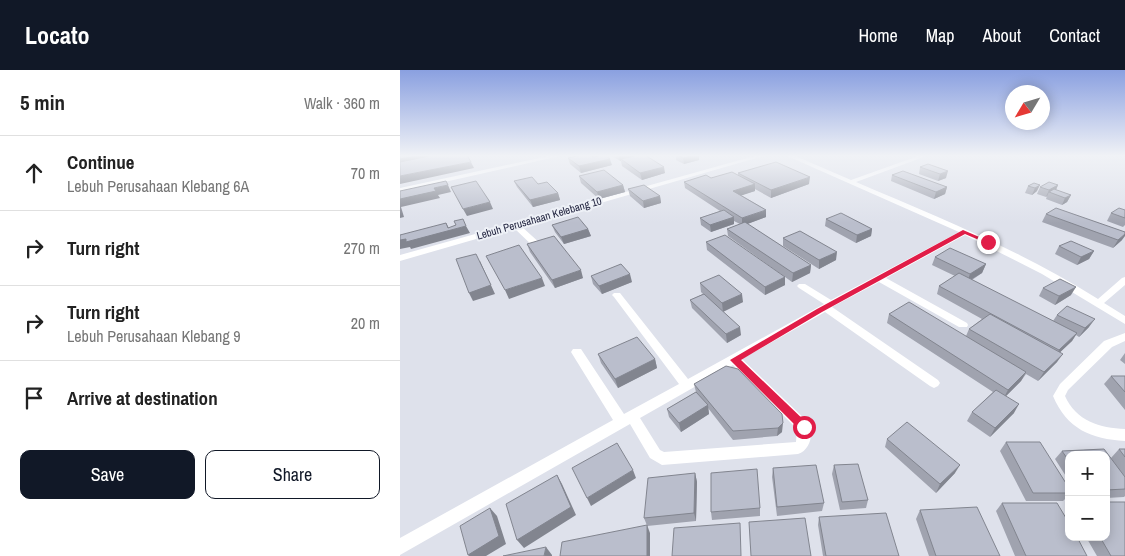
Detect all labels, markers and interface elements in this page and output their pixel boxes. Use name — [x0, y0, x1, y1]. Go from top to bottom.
text: Locato — [25, 19, 90, 51]
text: Home — [858, 23, 898, 48]
text: Map — [926, 23, 955, 48]
text: About — [983, 23, 1021, 48]
text: Contact — [1049, 23, 1100, 48]
north arrow — [1005, 85, 1050, 130]
text: 5 min — [20, 88, 65, 117]
text: Walk · 360 m — [304, 92, 380, 114]
text: Continue — [67, 149, 135, 175]
icon: ahead — [20, 159, 48, 187]
text: 70 m — [351, 162, 380, 184]
text: Lebuh Perusahaan Klebang 6A — [67, 175, 249, 197]
street label: Lebuh Perusahaan Kelebang 10 — [475, 193, 603, 243]
route end — [977, 231, 1000, 254]
icon: right — [20, 234, 48, 262]
text: Turn right — [67, 235, 139, 261]
text: 270 m — [344, 237, 380, 259]
text: Turn right — [67, 299, 139, 325]
icon: right — [20, 309, 48, 337]
text: 20 m — [351, 312, 380, 334]
text: Lebuh Perusahaan Klebang 9 — [67, 325, 241, 347]
icon: arrive — [20, 384, 48, 412]
text: Arrive at destination — [67, 385, 218, 411]
route start — [793, 416, 816, 439]
button: Save — [20, 450, 195, 499]
button: Share — [205, 450, 380, 499]
map controls — [1065, 451, 1110, 541]
button: + — [1065, 451, 1110, 496]
button: − — [1065, 496, 1110, 541]

